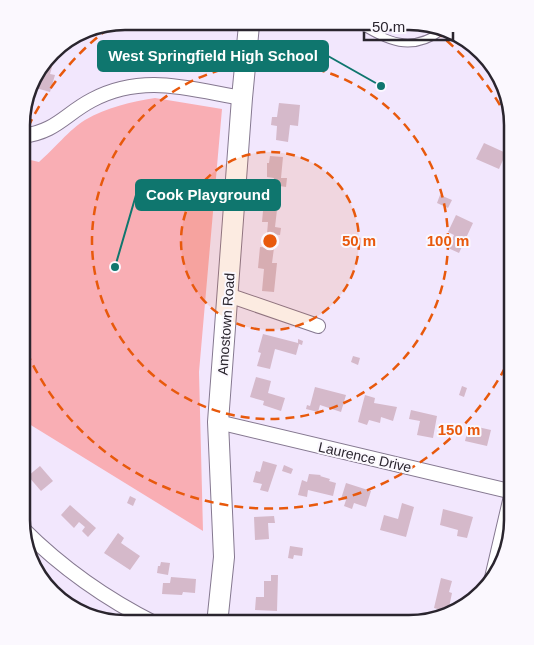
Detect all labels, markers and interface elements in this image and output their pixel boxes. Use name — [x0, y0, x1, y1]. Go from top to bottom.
scale bar — [364, 10, 453, 42]
text: 50 m — [372, 18, 405, 35]
callout: West Springfield High School — [98, 41, 328, 71]
text: West Springfield High School — [108, 47, 318, 64]
callout: Cook Playground — [136, 180, 280, 210]
text: Cook Playground — [146, 186, 270, 203]
centre of rings — [261, 232, 279, 250]
text: 50 m — [342, 232, 376, 249]
text: 100 m — [427, 232, 469, 249]
street label: Amostown Road — [214, 272, 238, 376]
text: 150 m — [438, 421, 480, 438]
street label: Laurence Drive — [317, 439, 413, 476]

